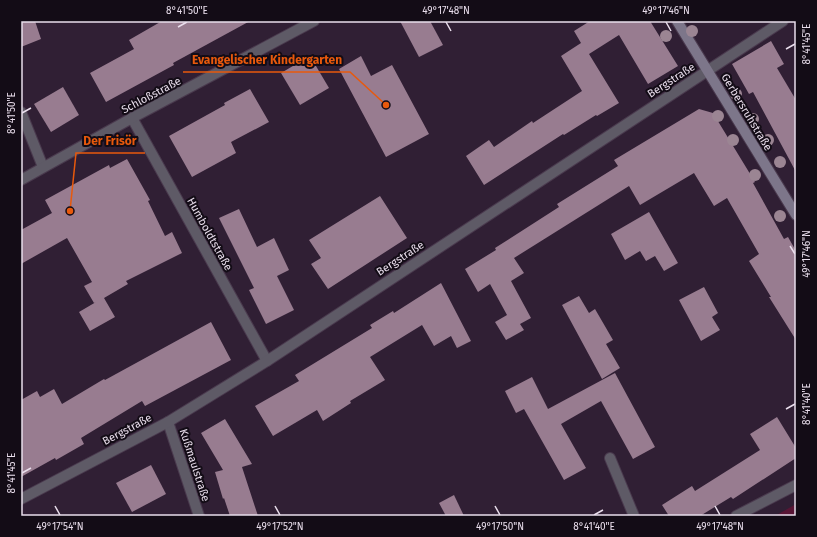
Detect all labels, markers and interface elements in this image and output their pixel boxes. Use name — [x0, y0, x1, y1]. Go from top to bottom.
text: 8°41'50"E — [166, 5, 208, 17]
text: 49°17'48"N — [422, 5, 470, 17]
text: 49°17'46"N — [642, 5, 690, 17]
text: 8°41'45"E — [801, 24, 813, 64]
callout: Evangelischer Kindergarten — [183, 48, 350, 72]
text: Evangelischer Kindergarten — [192, 53, 342, 67]
street label: Bergstraße — [645, 60, 697, 101]
street label: Gerbersruhstraße — [718, 71, 775, 153]
street label: Schloßstraße — [119, 74, 183, 117]
text: 8°41'50"E — [6, 92, 18, 134]
callout: Der Frisör — [76, 129, 145, 153]
text: Der Frisör — [83, 134, 137, 148]
street label: Humboldtstraße — [184, 195, 235, 273]
text: 49°17'46"N — [801, 230, 813, 278]
street label: Bergstraße — [374, 238, 426, 279]
text: 8°41'40"E — [801, 383, 813, 425]
street label: Bergstraße — [100, 411, 154, 448]
street label: Kußmaulstraße — [177, 427, 212, 503]
text: 8°41'45"E — [6, 453, 18, 493]
text: 49°17'54"N — [36, 521, 84, 533]
text: 49°17'52"N — [256, 521, 304, 533]
text: 49°17'50"N — [476, 521, 524, 533]
text: 8°41'40"E — [573, 521, 615, 533]
text: 49°17'48"N — [696, 521, 744, 533]

